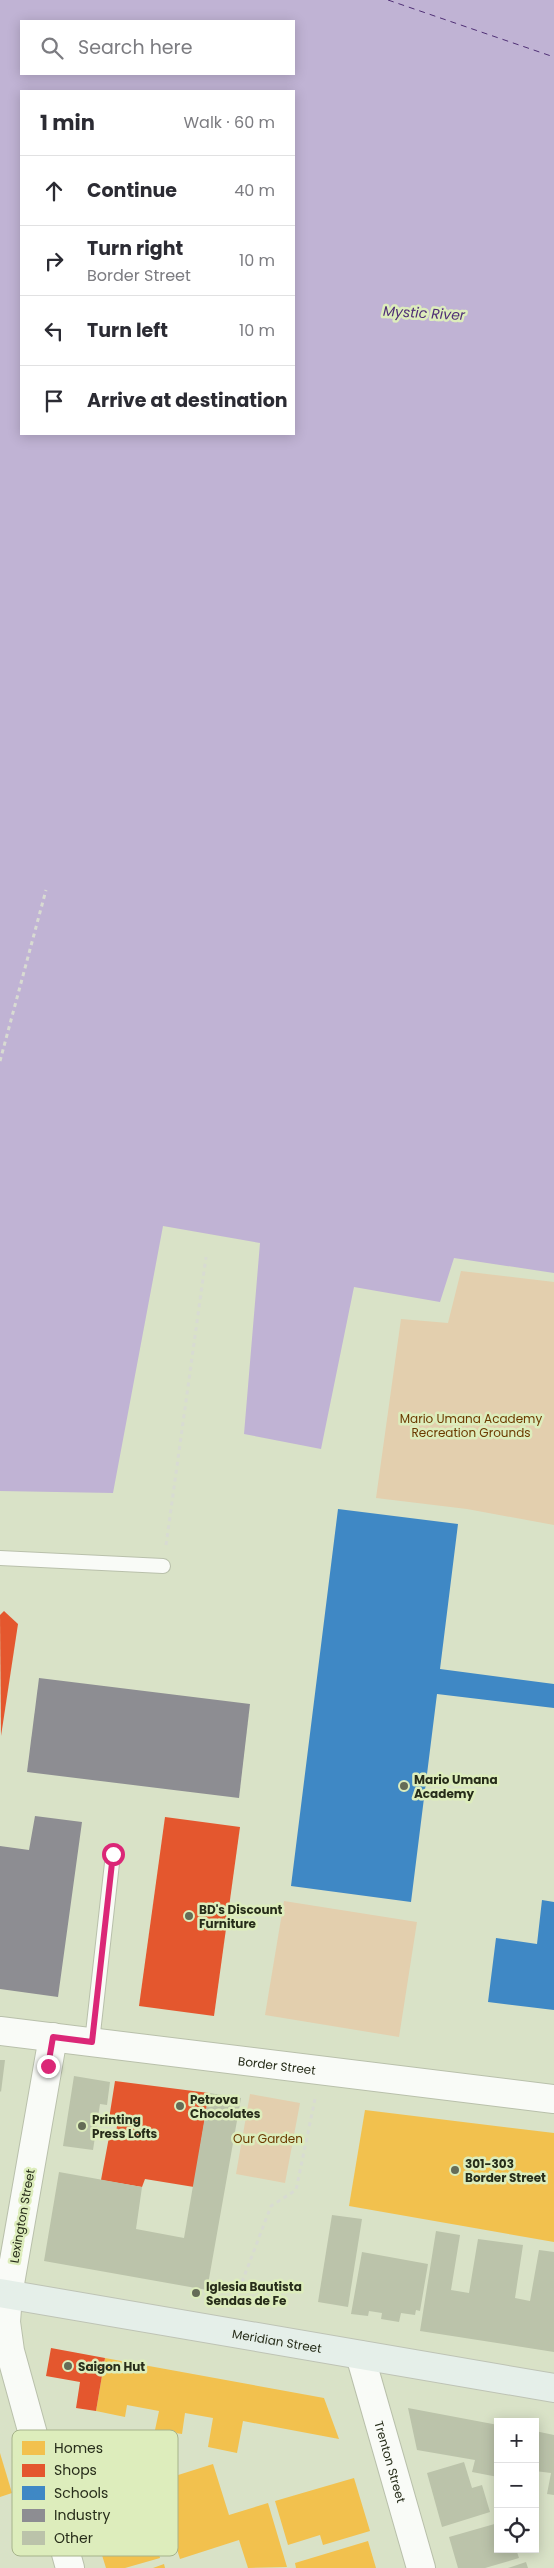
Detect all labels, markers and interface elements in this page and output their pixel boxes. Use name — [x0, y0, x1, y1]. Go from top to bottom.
search box — [20, 20, 295, 75]
icon: search — [38, 34, 66, 62]
text: Search here — [78, 34, 192, 61]
text: 1 min — [40, 108, 95, 137]
text: Walk · 60 m — [183, 111, 275, 134]
icon: ahead — [40, 177, 68, 205]
text: Continue — [87, 177, 177, 204]
text: 40 m — [234, 179, 275, 202]
text: Turn right — [87, 235, 183, 262]
icon: right — [40, 247, 68, 275]
text: 10 m — [239, 249, 275, 272]
text: Border Street — [87, 264, 191, 287]
water label: Mystic River — [382, 301, 466, 325]
icon: left — [40, 317, 68, 345]
text: Turn left — [87, 317, 168, 344]
text: 10 m — [239, 319, 275, 342]
icon: arrive — [40, 387, 68, 415]
text: Arrive at destination — [87, 387, 288, 414]
park label: Mario Umana Academy Recreation Grounds — [400, 1410, 542, 1441]
place label: Mario Umana Academy — [414, 1771, 498, 1802]
marker: Mario Umana Academy — [398, 1780, 410, 1792]
route start — [102, 1843, 125, 1866]
place label: BD's Discount Furniture — [199, 1901, 283, 1932]
marker: BD's Discount Furniture — [183, 1910, 195, 1922]
street label: Border Street — [237, 2052, 317, 2078]
route end — [37, 2055, 60, 2078]
place label: Petrova Chocolates — [190, 2091, 261, 2122]
marker: Petrova Chocolates — [174, 2100, 186, 2112]
place label: Printing Press Lofts — [92, 2111, 158, 2142]
marker: Printing Press Lofts — [76, 2120, 88, 2132]
park label: Our Garden — [233, 2130, 303, 2147]
place label: 301-303 Border Street — [465, 2155, 546, 2186]
marker: 301-303 Border Street — [449, 2164, 461, 2176]
street label: Lexington Street — [5, 2168, 39, 2264]
place label: Iglesia Bautista Sendas de Fe — [206, 2278, 302, 2309]
marker: Iglesia Bautista Sendas de Fe — [190, 2287, 202, 2299]
street label: Meridian Street — [231, 2324, 323, 2357]
place label: Saigon Hut — [78, 2358, 145, 2375]
marker: Saigon Hut — [62, 2360, 74, 2372]
map controls — [494, 2418, 539, 2553]
button: + — [494, 2418, 539, 2463]
street label: Trenton Street — [371, 2419, 410, 2505]
legend — [12, 2430, 178, 2556]
text: Homes — [54, 2438, 103, 2458]
text: Shops — [54, 2460, 97, 2480]
button: − — [494, 2463, 539, 2508]
text: Schools — [54, 2483, 108, 2503]
text: Industry — [54, 2505, 110, 2525]
button: locate — [494, 2508, 539, 2553]
text: Other — [54, 2528, 93, 2548]

